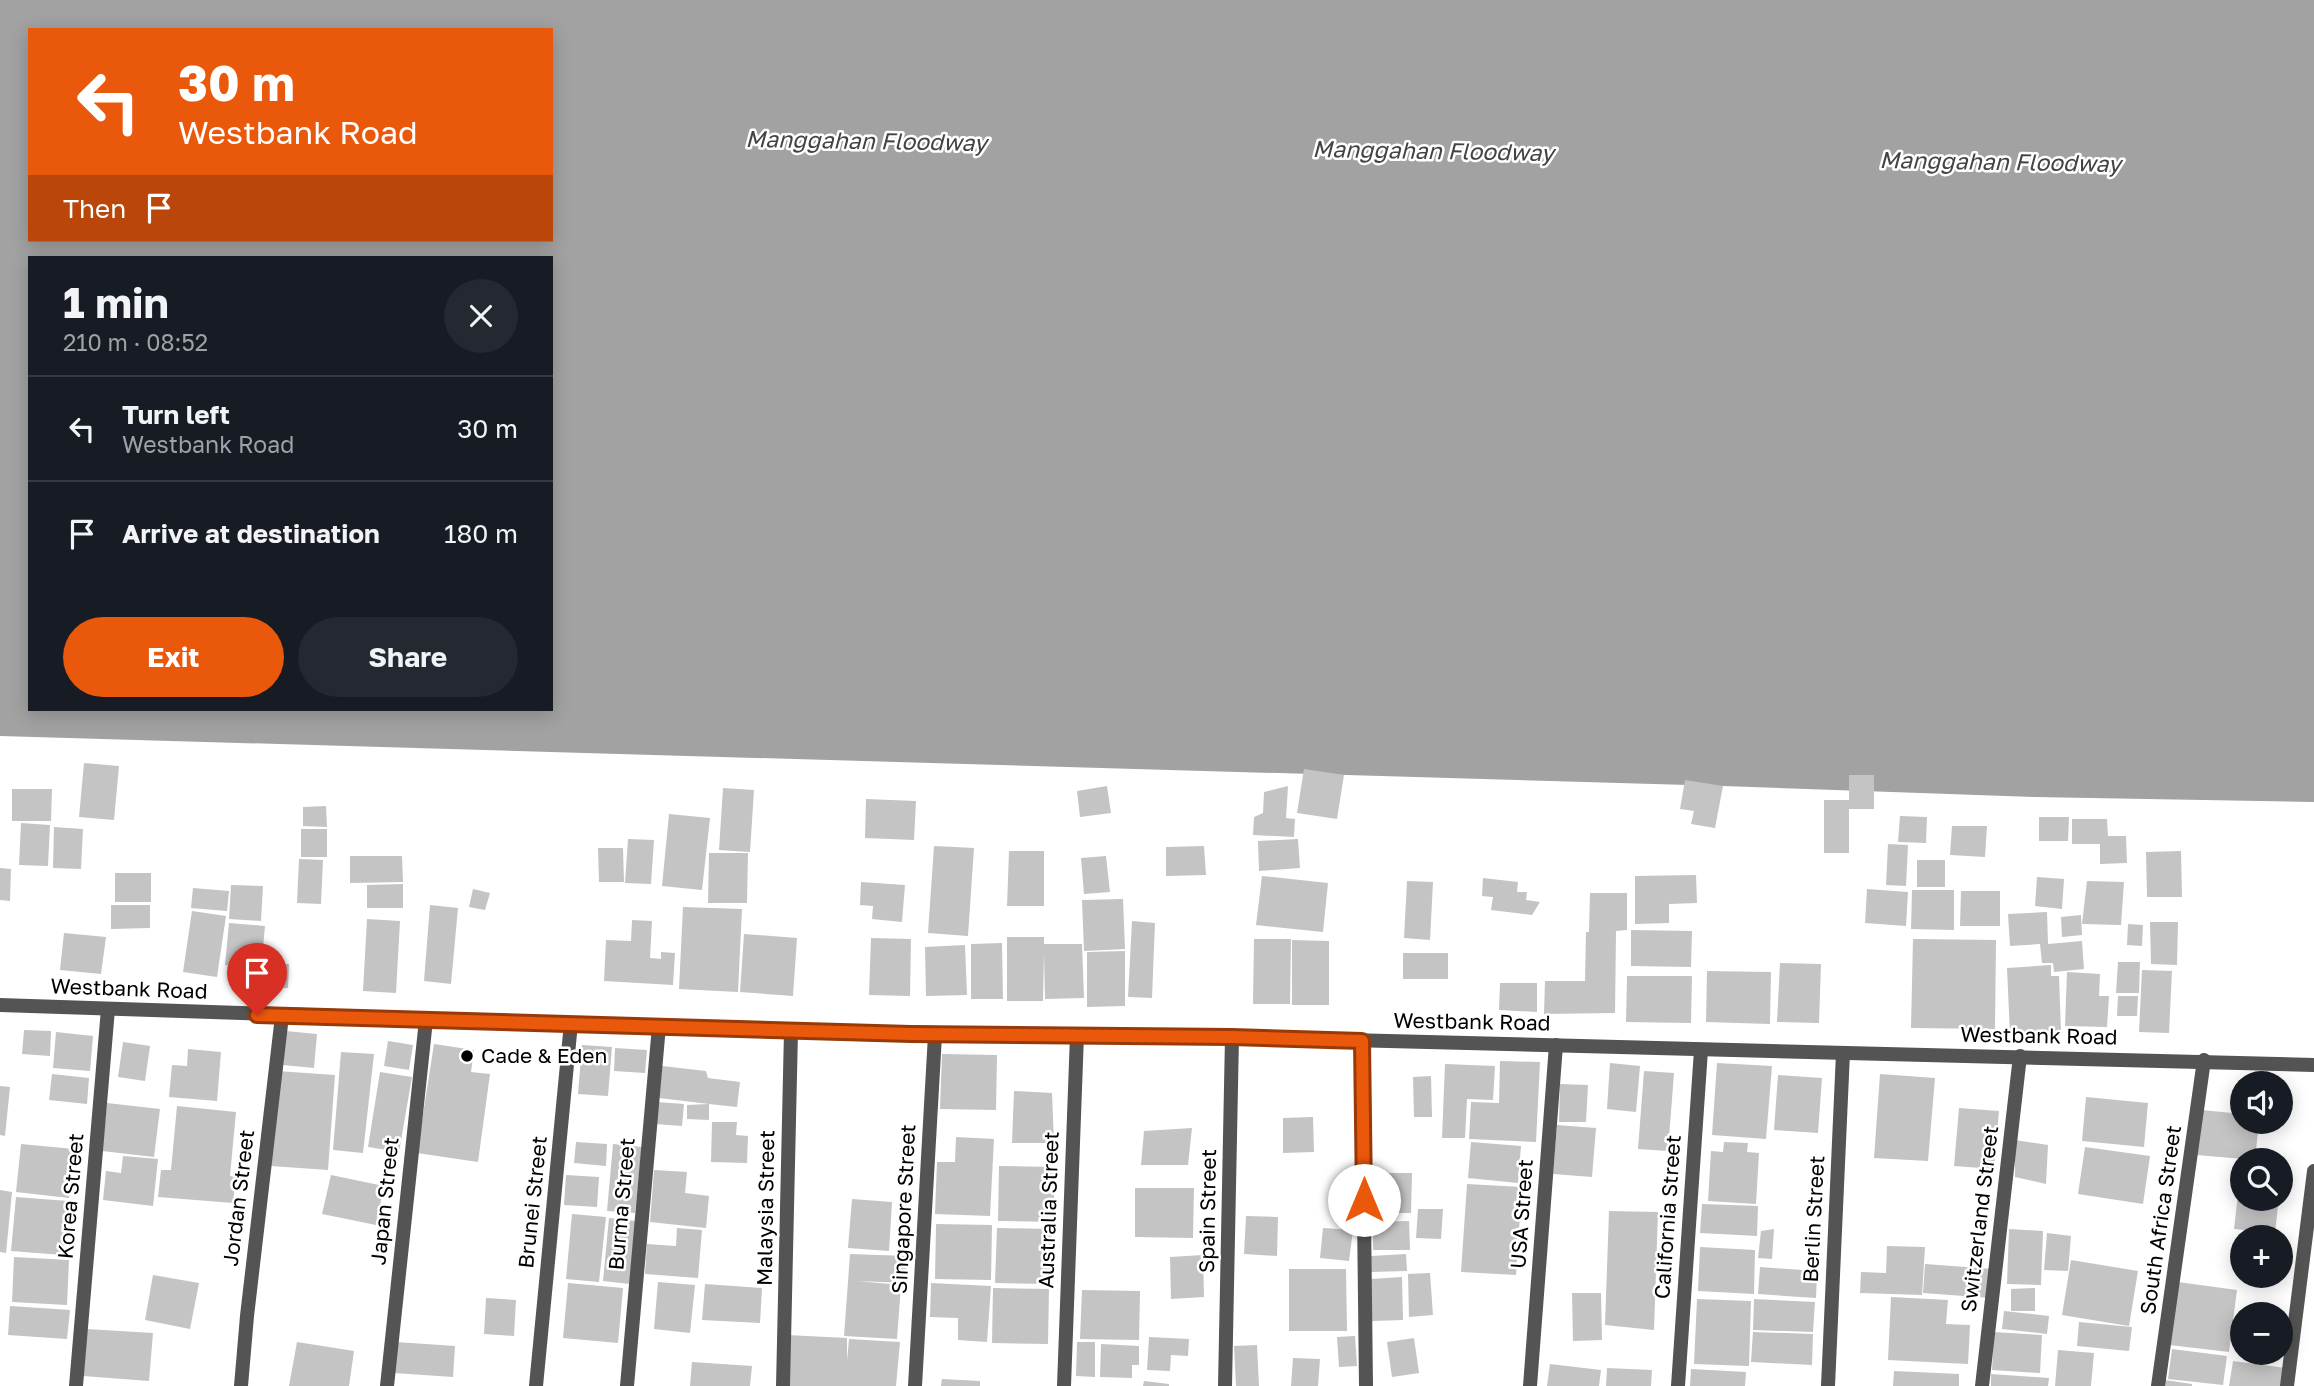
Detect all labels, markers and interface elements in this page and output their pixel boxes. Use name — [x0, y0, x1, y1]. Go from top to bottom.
text: 30 m — [178, 53, 295, 112]
icon: left — [63, 56, 154, 147]
text: Westbank Road — [178, 113, 418, 151]
water label: Manggahan Floodway — [745, 124, 990, 156]
water label: Manggahan Floodway — [1312, 134, 1557, 166]
water label: Manggahan Floodway — [1879, 145, 2124, 177]
icon: arrive — [140, 189, 178, 227]
text: Then — [63, 193, 126, 224]
text: 1 min — [63, 277, 169, 327]
button: close — [444, 279, 518, 353]
text: 210 m · 08:52 — [63, 328, 208, 356]
text: Turn left — [122, 399, 230, 430]
icon: left — [63, 410, 101, 448]
text: 30 m — [457, 413, 518, 444]
text: Westbank Road — [122, 430, 294, 458]
icon: arrive — [63, 515, 101, 553]
text: Arrive at destination — [122, 518, 380, 549]
text: 180 m — [444, 518, 518, 549]
button: Exit — [63, 617, 284, 697]
button: Share — [298, 617, 518, 697]
pin — [227, 943, 287, 1015]
icon: arrive — [238, 954, 276, 992]
street label: Westbank Road — [50, 972, 208, 1004]
street label: Westbank Road — [1393, 1007, 1551, 1035]
street label: Westbank Road — [1960, 1021, 2118, 1049]
place label: Cade & Eden — [481, 1042, 607, 1068]
marker: Cade & Eden — [459, 1048, 475, 1064]
map controls — [2230, 1071, 2293, 1365]
button: sound — [2230, 1071, 2293, 1134]
street label: Singapore Street — [886, 1123, 920, 1294]
street label: South Africa Street — [2134, 1123, 2186, 1316]
street label: Switzerland Street — [1955, 1124, 2003, 1314]
street label: Jordan Street — [217, 1128, 259, 1268]
street label: Malaysia Street — [751, 1130, 779, 1286]
street label: Australia Street — [1032, 1131, 1064, 1289]
street label: Korea Street — [52, 1132, 88, 1260]
street label: Brunei Street — [512, 1134, 552, 1269]
street label: California Street — [1648, 1134, 1686, 1300]
street label: Japan Street — [364, 1136, 404, 1266]
street label: Burma Street — [602, 1137, 640, 1271]
button: search — [2230, 1148, 2293, 1211]
street label: Spain Street — [1193, 1149, 1221, 1273]
street label: Berlin Street — [1797, 1155, 1829, 1283]
street label: USA Street — [1504, 1158, 1538, 1270]
position arrow — [1327, 1163, 1401, 1237]
button: + — [2230, 1225, 2293, 1288]
button: − — [2230, 1302, 2293, 1365]

